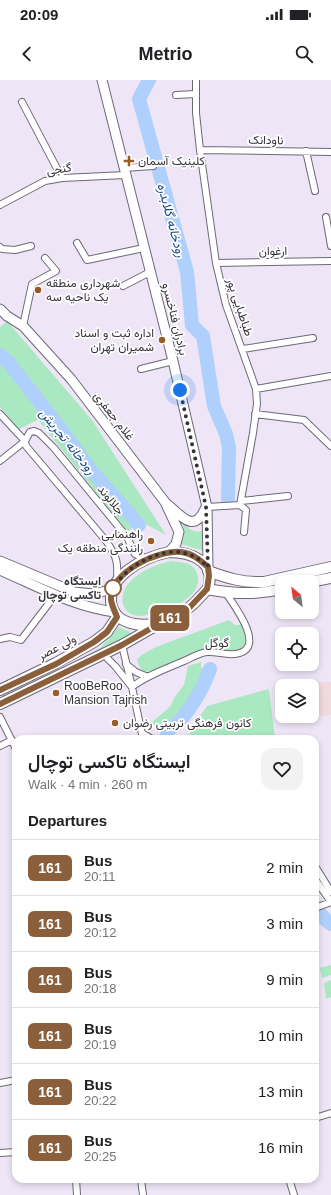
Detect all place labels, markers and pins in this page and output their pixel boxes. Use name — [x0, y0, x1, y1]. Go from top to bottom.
place label: کلینیک آسمان — [138, 154, 205, 168]
marker: کلینیک آسمان — [123, 155, 135, 167]
place label: شهرداری منطقه یک ناحیه سه — [46, 276, 120, 304]
marker: شهرداری منطقه یک ناحیه سه — [33, 285, 43, 295]
place label: اداره ثبت و اسناد شمیران تهران — [74, 326, 154, 355]
marker: اداره ثبت و اسناد شمیران تهران — [157, 335, 167, 345]
place label: راهنمایی رانندگی منطقه یک — [58, 527, 143, 556]
marker: راهنمایی رانندگی منطقه یک — [146, 536, 156, 546]
place label: ایستگاه تاکسی توچال — [38, 574, 101, 603]
marker: ایستگاه تاکسی توچال — [104, 579, 122, 597]
place label: RooBeRoo Mansion Tajrish — [64, 679, 147, 707]
marker: RooBeRoo Mansion Tajrish — [51, 688, 61, 698]
place label: کانون فرهنگی تربیتی رضوان — [123, 716, 251, 731]
marker: کانون فرهنگی تربیتی رضوان — [110, 718, 120, 728]

